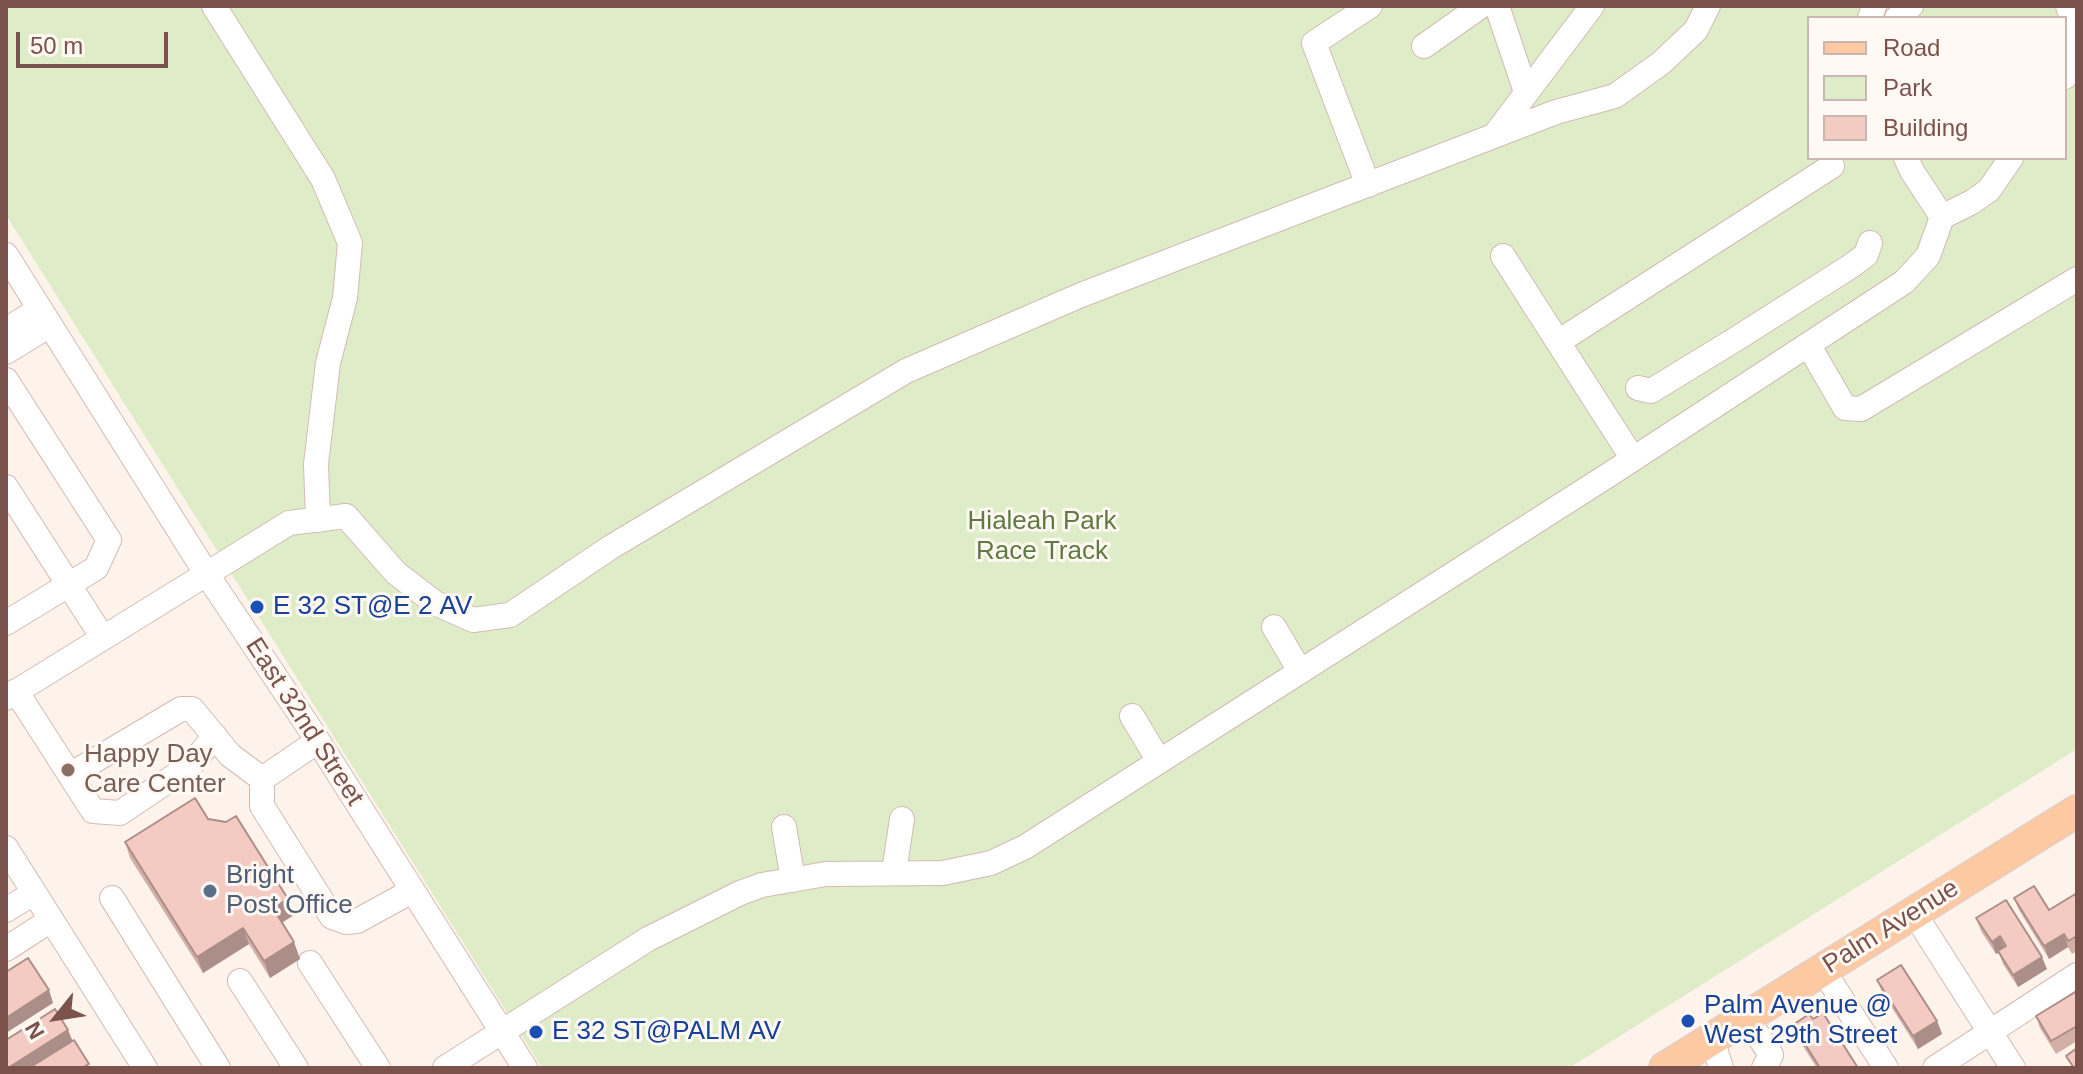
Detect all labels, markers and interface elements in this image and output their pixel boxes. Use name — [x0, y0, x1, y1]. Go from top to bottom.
scale bar — [20, 16, 172, 66]
legend — [1807, 16, 2067, 160]
text: 50 m — [30, 32, 83, 59]
text: Road — [1883, 34, 1940, 61]
text: Park — [1883, 74, 1932, 101]
text: Building — [1883, 114, 1968, 141]
park label: Hialeah Park Race Track — [968, 506, 1116, 568]
place label: E 32 ST@E 2 AV — [273, 591, 472, 623]
marker: E 32 ST@E 2 AV — [248, 598, 266, 616]
street label: East 32nd Street — [238, 632, 370, 812]
place label: Happy Day Care Center — [84, 739, 226, 800]
marker: Happy Day Care Center — [59, 761, 77, 779]
place label: Bright Post Office — [226, 860, 353, 922]
street label: Palm Avenue — [1817, 873, 1965, 981]
marker: Bright Post Office — [201, 882, 219, 900]
north arrow — [16, 978, 96, 1058]
place label: Palm Avenue @ West 29th Street — [1704, 990, 1897, 1052]
marker: Palm Avenue @ West 29th Street — [1679, 1012, 1697, 1030]
place label: E 32 ST@PALM AV — [552, 1016, 781, 1048]
text: N — [20, 1017, 50, 1043]
marker: E 32 ST@PALM AV — [527, 1023, 545, 1041]

